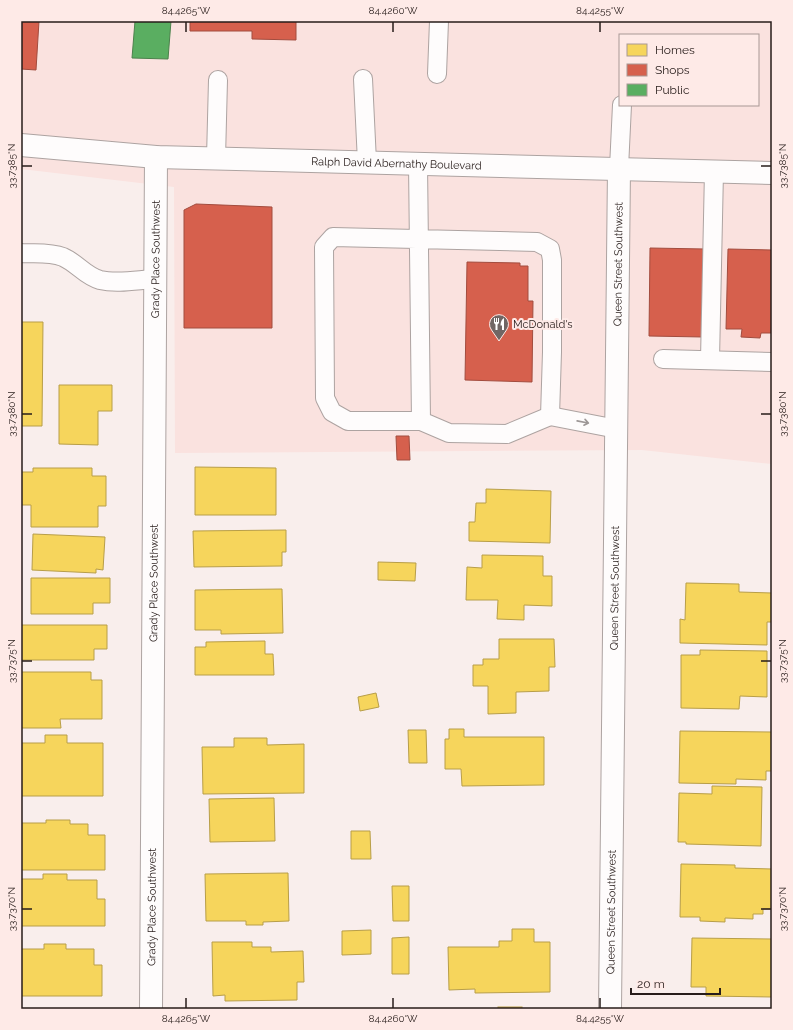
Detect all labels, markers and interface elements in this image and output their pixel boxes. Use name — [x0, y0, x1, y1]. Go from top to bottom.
text: 84.4265°W — [162, 5, 211, 16]
text: 84.4260°W — [368, 5, 418, 16]
text: 84.4255°W — [576, 5, 625, 16]
legend — [619, 34, 759, 106]
text: Homes — [655, 43, 695, 57]
text: Shops — [655, 63, 690, 77]
text: Public — [655, 83, 690, 97]
text: 33.7385°N — [6, 144, 17, 188]
text: 33.7385°N — [777, 144, 788, 188]
street label: Ralph David Abernathy Boulevard — [311, 155, 482, 172]
street label: Grady Place Southwest — [149, 200, 163, 318]
street label: Queen Street Southwest — [611, 202, 626, 326]
restaurant icon: McDonald's — [488, 313, 510, 341]
place label: McDonald's — [513, 318, 573, 331]
text: 33.7380°N — [6, 391, 17, 437]
text: 33.7380°N — [777, 391, 788, 437]
one-way arrow — [576, 419, 589, 427]
street label: Grady Place Southwest — [147, 524, 161, 642]
street label: Queen Street Southwest — [608, 525, 622, 650]
text: 33.7375°N — [6, 639, 17, 683]
text: 33.7375°N — [777, 639, 788, 683]
street label: Grady Place Southwest — [145, 848, 159, 966]
street label: Queen Street Southwest — [604, 849, 619, 974]
text: 33.7370°N — [6, 887, 17, 931]
text: 33.7370°N — [777, 887, 788, 931]
scale bar — [631, 970, 720, 996]
text: 20 m — [637, 977, 665, 991]
text: 84.4265°W — [162, 1013, 211, 1024]
text: 84.4260°W — [368, 1013, 418, 1024]
text: 84.4255°W — [576, 1013, 625, 1024]

